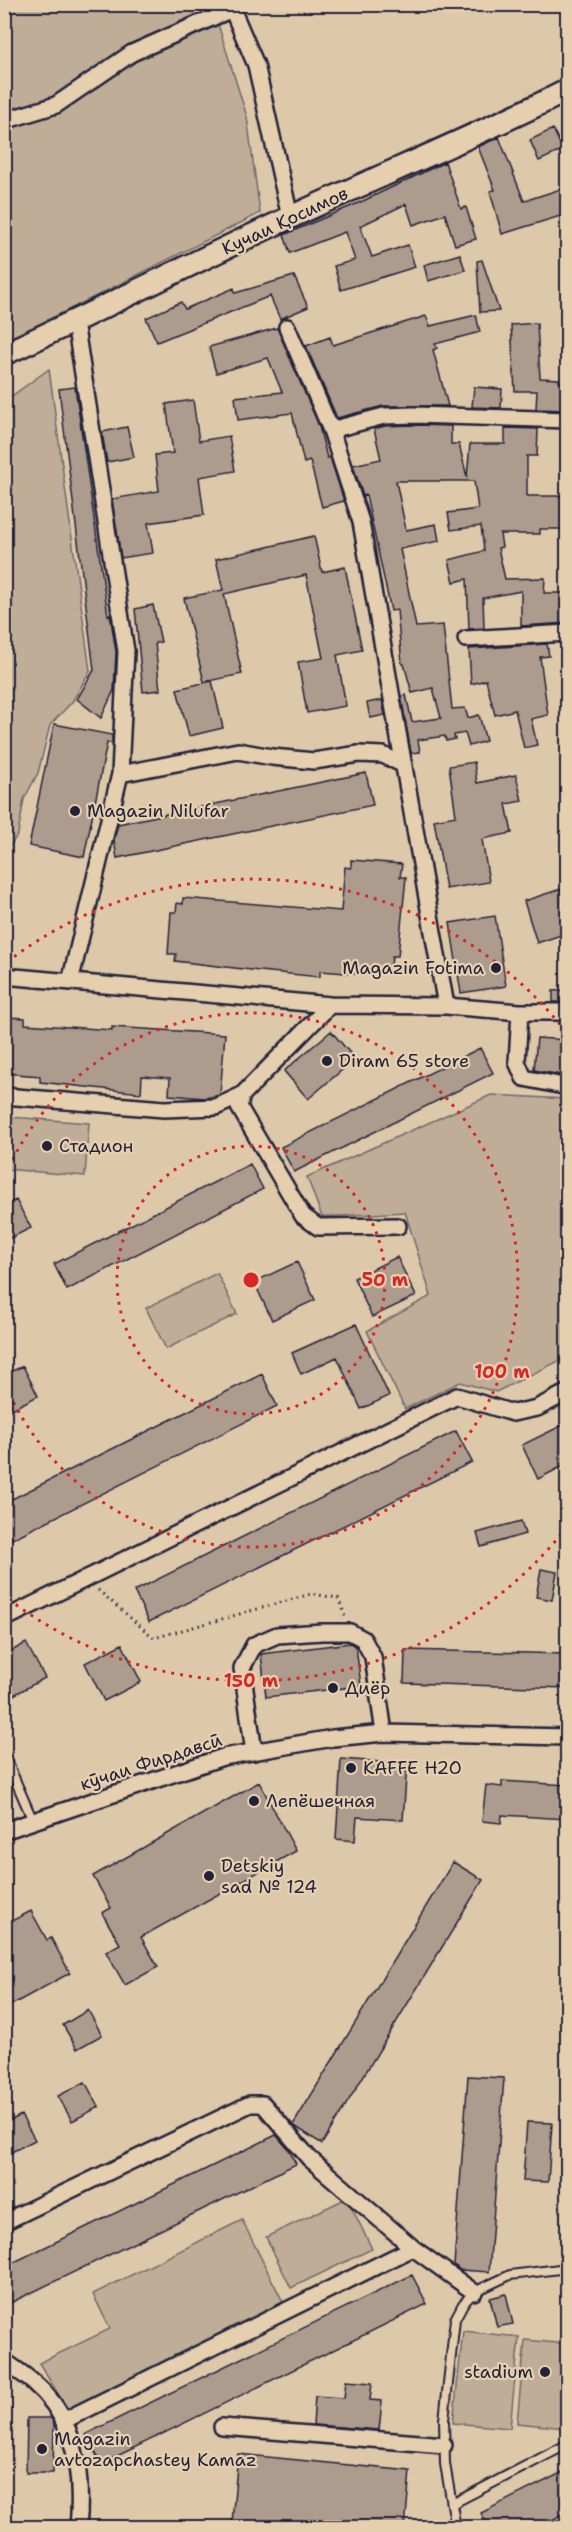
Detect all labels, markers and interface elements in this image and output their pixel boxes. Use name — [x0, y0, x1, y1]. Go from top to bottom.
street label: Кучаи Қосимов — [218, 181, 352, 261]
place label: Magazin Nilufar — [87, 799, 229, 823]
marker: Magazin Nilufar — [68, 804, 82, 818]
place label: Magazin Fotima — [342, 956, 484, 980]
marker: Magazin Fotima — [489, 961, 503, 975]
place label: Diram 65 store — [339, 1049, 469, 1073]
marker: Diram 65 store — [320, 1054, 334, 1068]
place label: Стадион — [59, 1134, 133, 1158]
marker: Стадион — [40, 1139, 54, 1153]
text: 50 m — [362, 1268, 409, 1292]
centre of rings — [241, 1270, 261, 1290]
text: 100 m — [474, 1360, 530, 1384]
text: 150 m — [224, 1669, 279, 1693]
place label: Диëр — [345, 1676, 390, 1700]
marker: Диëр — [326, 1681, 340, 1695]
street label: кӯчаи Фирдавсӣ — [77, 1728, 225, 1796]
place label: KAFFE H2O — [363, 1756, 462, 1780]
marker: KAFFE H2O — [344, 1761, 358, 1775]
place label: Лепёшечная — [266, 1789, 375, 1813]
marker: Лепёшечная — [247, 1794, 261, 1808]
place label: Detskiy sad № 124 — [221, 1854, 317, 1899]
marker: Detskiy sad № 124 — [202, 1869, 216, 1883]
place label: stadium — [464, 2360, 533, 2384]
marker: stadium — [538, 2365, 552, 2379]
place label: Magazin avtozapchastey Kamaz — [54, 2427, 257, 2472]
marker: Magazin avtozapchastey Kamaz — [35, 2442, 49, 2456]

